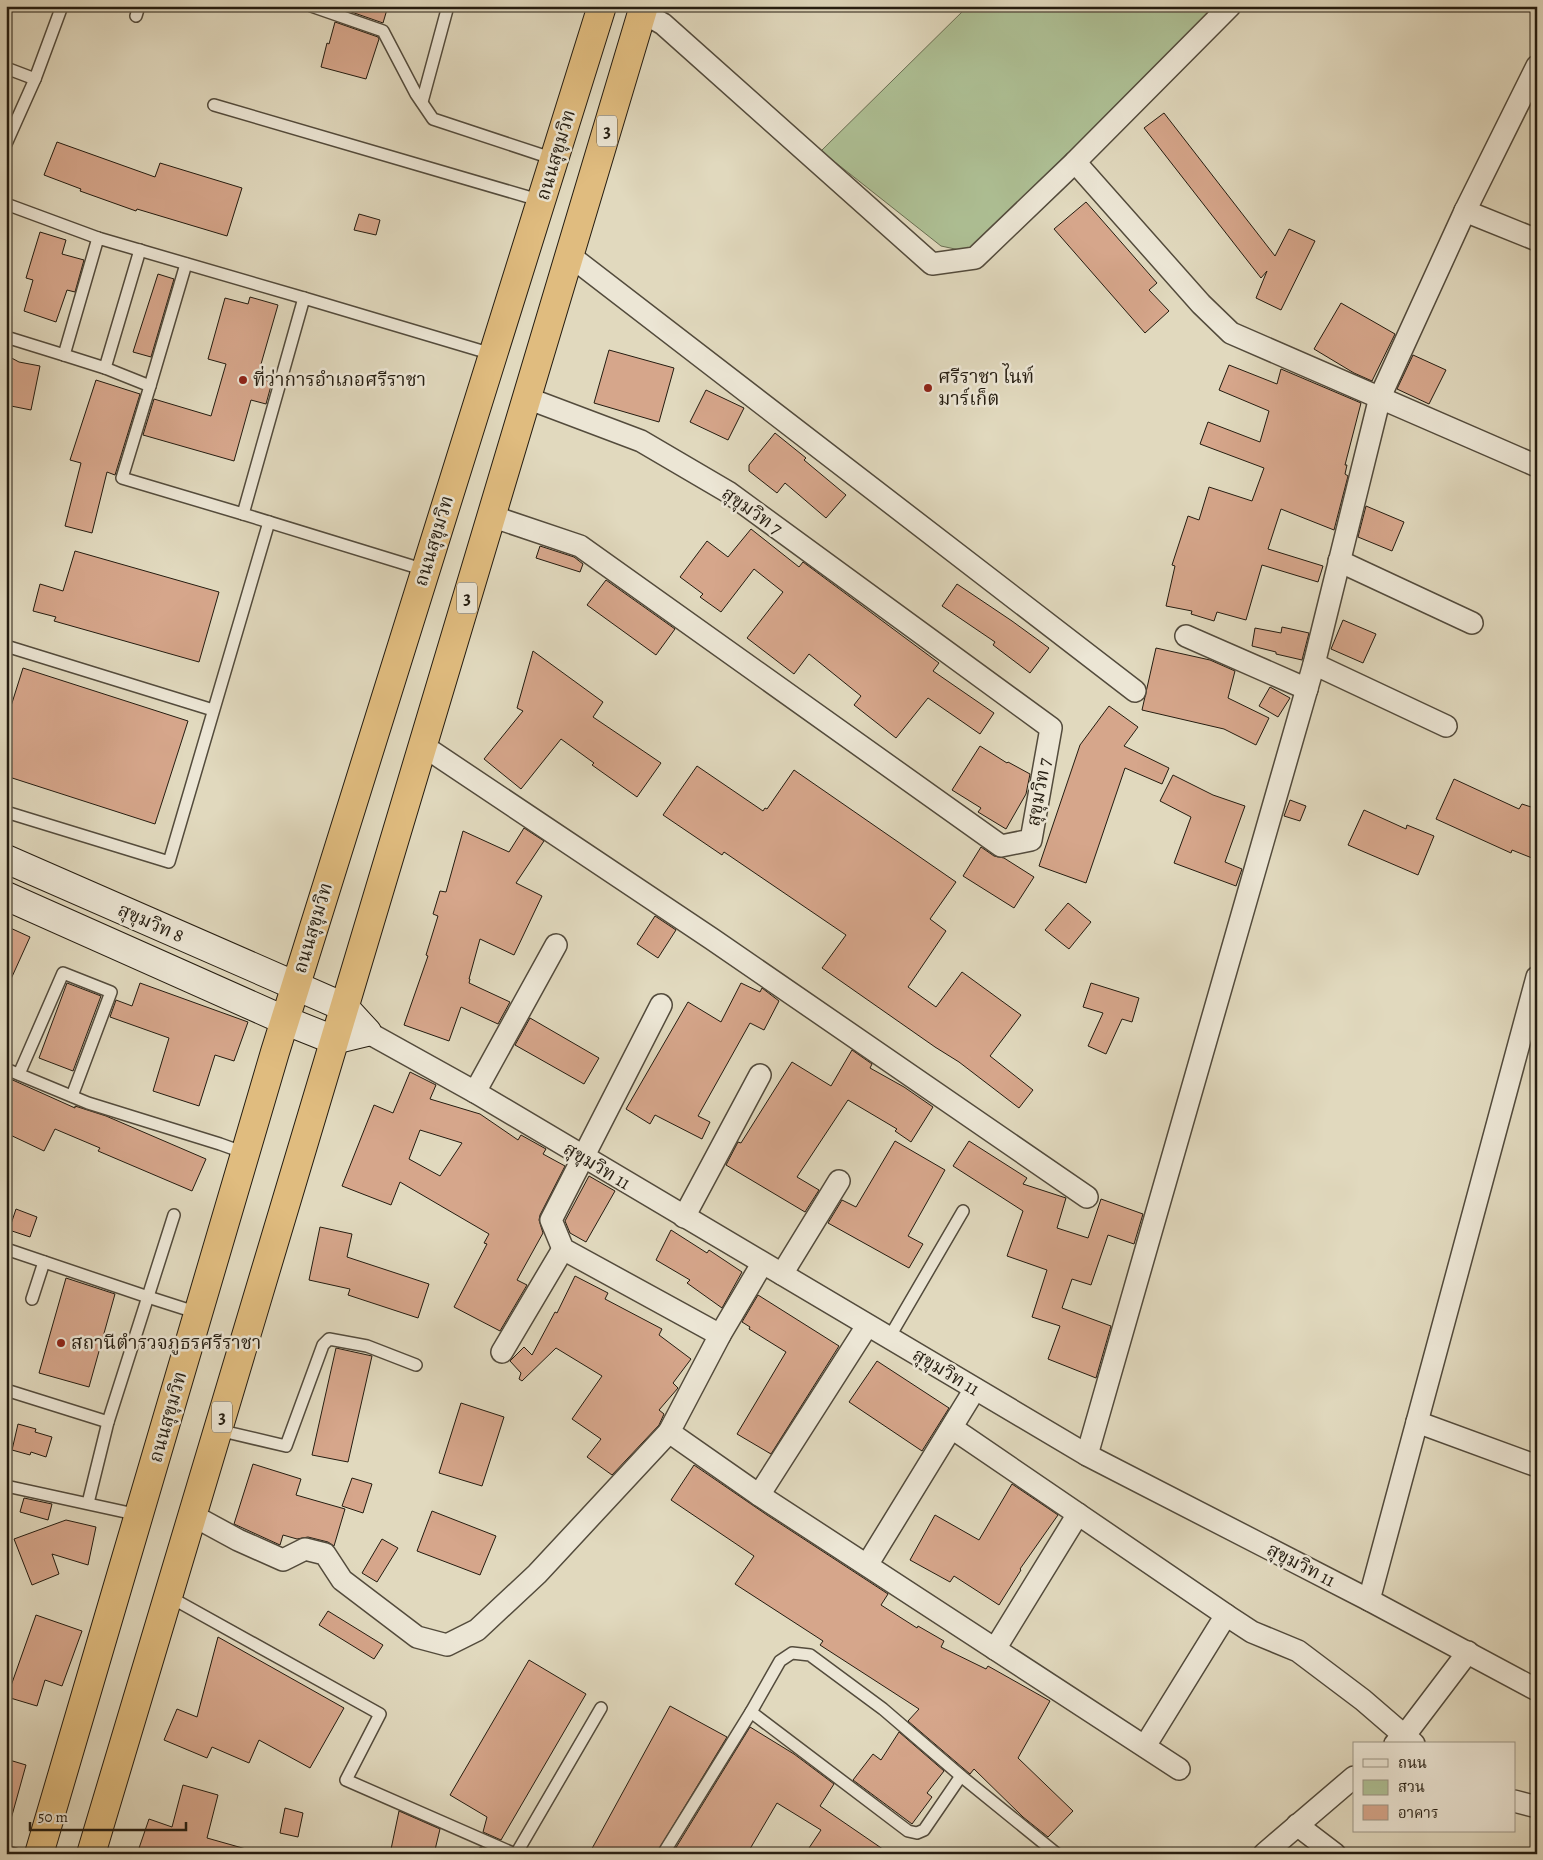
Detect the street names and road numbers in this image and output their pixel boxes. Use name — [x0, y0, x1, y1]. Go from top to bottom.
street label: ถนนสุขุมวิท — [530, 106, 582, 204]
road number: 3 — [597, 115, 617, 146]
street label: สุขุมวิท 7 — [716, 481, 788, 541]
street label: ถนนสุขุมวิท — [408, 492, 460, 590]
road number: 3 — [457, 582, 477, 614]
street label: สุขุมวิท 7 — [1020, 756, 1058, 828]
street label: ถนนสุขุมวิท — [287, 879, 339, 977]
street label: สุขุมวิท 8 — [114, 897, 188, 949]
street label: สุขุมวิท 11 — [559, 1136, 636, 1196]
street label: สุขุมวิท 11 — [908, 1342, 985, 1402]
street label: ถนนสุขุมวิท — [143, 1368, 193, 1466]
road number: 3 — [212, 1401, 232, 1432]
street label: สุขุมวิท 11 — [1262, 1537, 1340, 1594]

